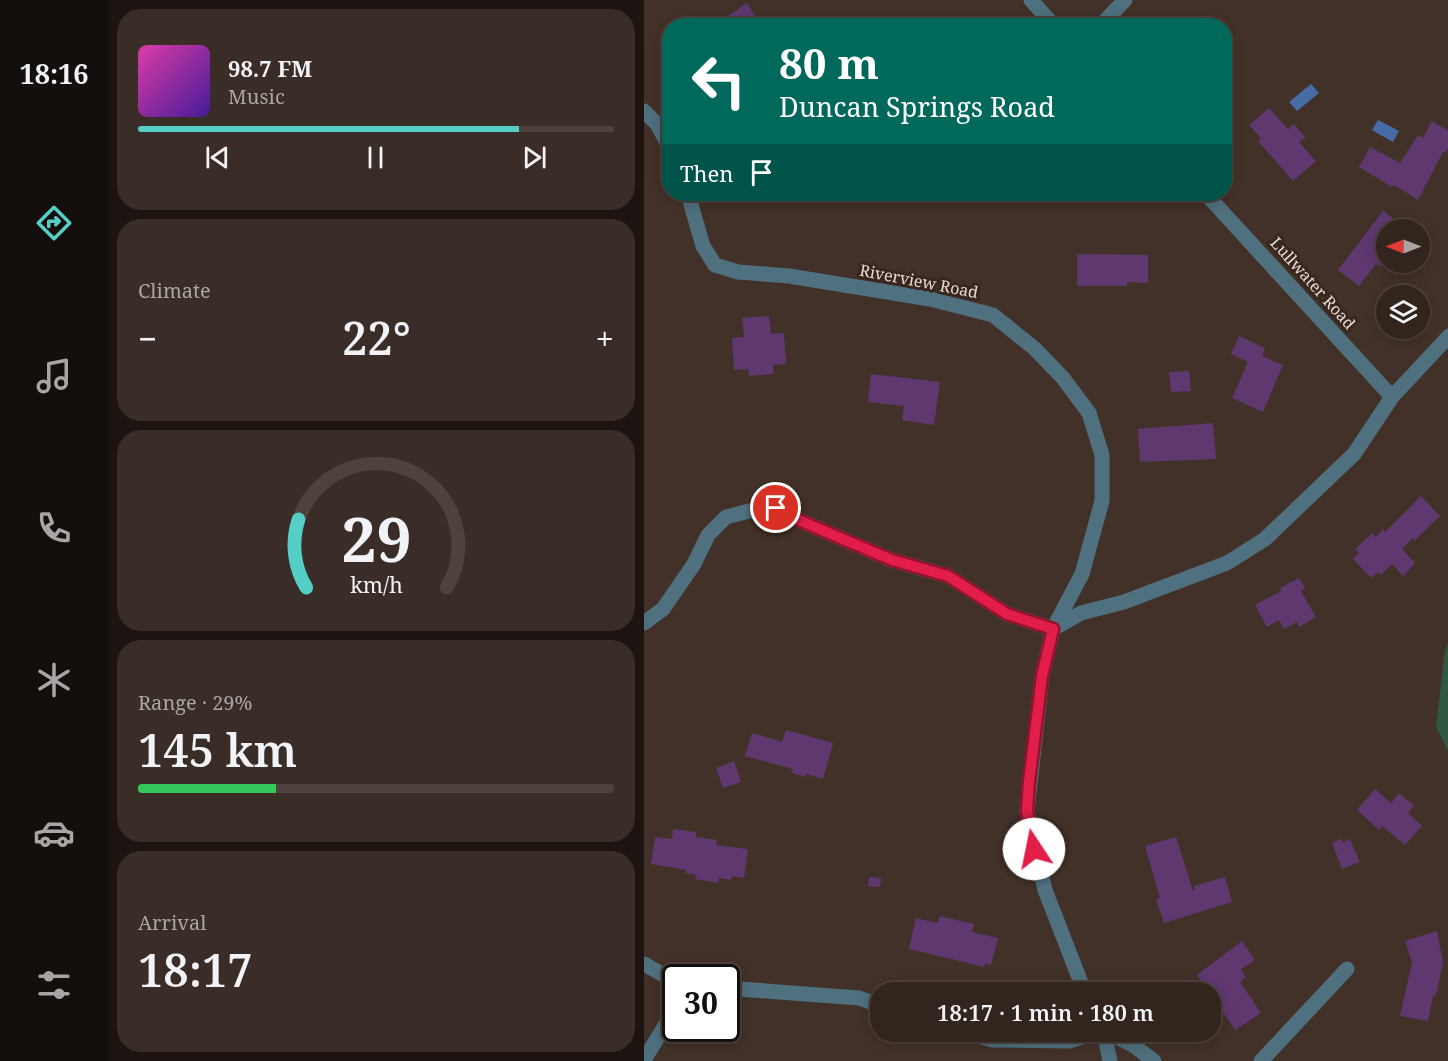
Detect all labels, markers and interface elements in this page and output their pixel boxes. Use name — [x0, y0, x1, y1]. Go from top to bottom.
text: 80 m — [779, 34, 879, 91]
icon: left — [680, 42, 758, 120]
text: 98.7 FM — [228, 53, 312, 83]
text: 18:16 — [19, 55, 89, 92]
text: Music — [228, 83, 285, 110]
text: Duncan Springs Road — [779, 88, 1055, 125]
icon: previous — [201, 141, 234, 174]
icon: pause — [359, 141, 392, 174]
icon: next — [518, 141, 551, 174]
icon: arrive — [745, 156, 778, 189]
text: Then — [680, 158, 733, 188]
icon: directions — [33, 202, 75, 244]
north arrow — [1376, 219, 1430, 273]
map controls — [1376, 219, 1430, 339]
street label: Lullwater Road — [1266, 232, 1361, 334]
street label: Riverview Road — [858, 259, 980, 303]
text: Climate — [138, 277, 211, 304]
button: layers — [1376, 285, 1430, 339]
text: 22° — [342, 307, 411, 368]
text: − — [138, 316, 157, 361]
text: + — [596, 316, 614, 361]
icon: music — [33, 355, 75, 397]
pin — [750, 482, 801, 533]
icon: arrive — [759, 491, 792, 524]
text: 29 — [341, 495, 411, 580]
icon: phone — [33, 507, 75, 549]
text: km/h — [350, 570, 403, 599]
icon: climate — [33, 659, 75, 701]
text: Range · 29% — [138, 689, 252, 716]
text: 145 km — [138, 719, 297, 780]
icon: car — [33, 812, 75, 854]
position arrow — [1002, 817, 1066, 881]
text: Arrival — [138, 909, 206, 936]
text: 18:17 — [138, 939, 253, 1000]
icon: filters — [33, 964, 75, 1006]
speed limit sign: 30 — [662, 964, 740, 1042]
text: 18:17 · 1 min · 180 m — [937, 997, 1154, 1027]

